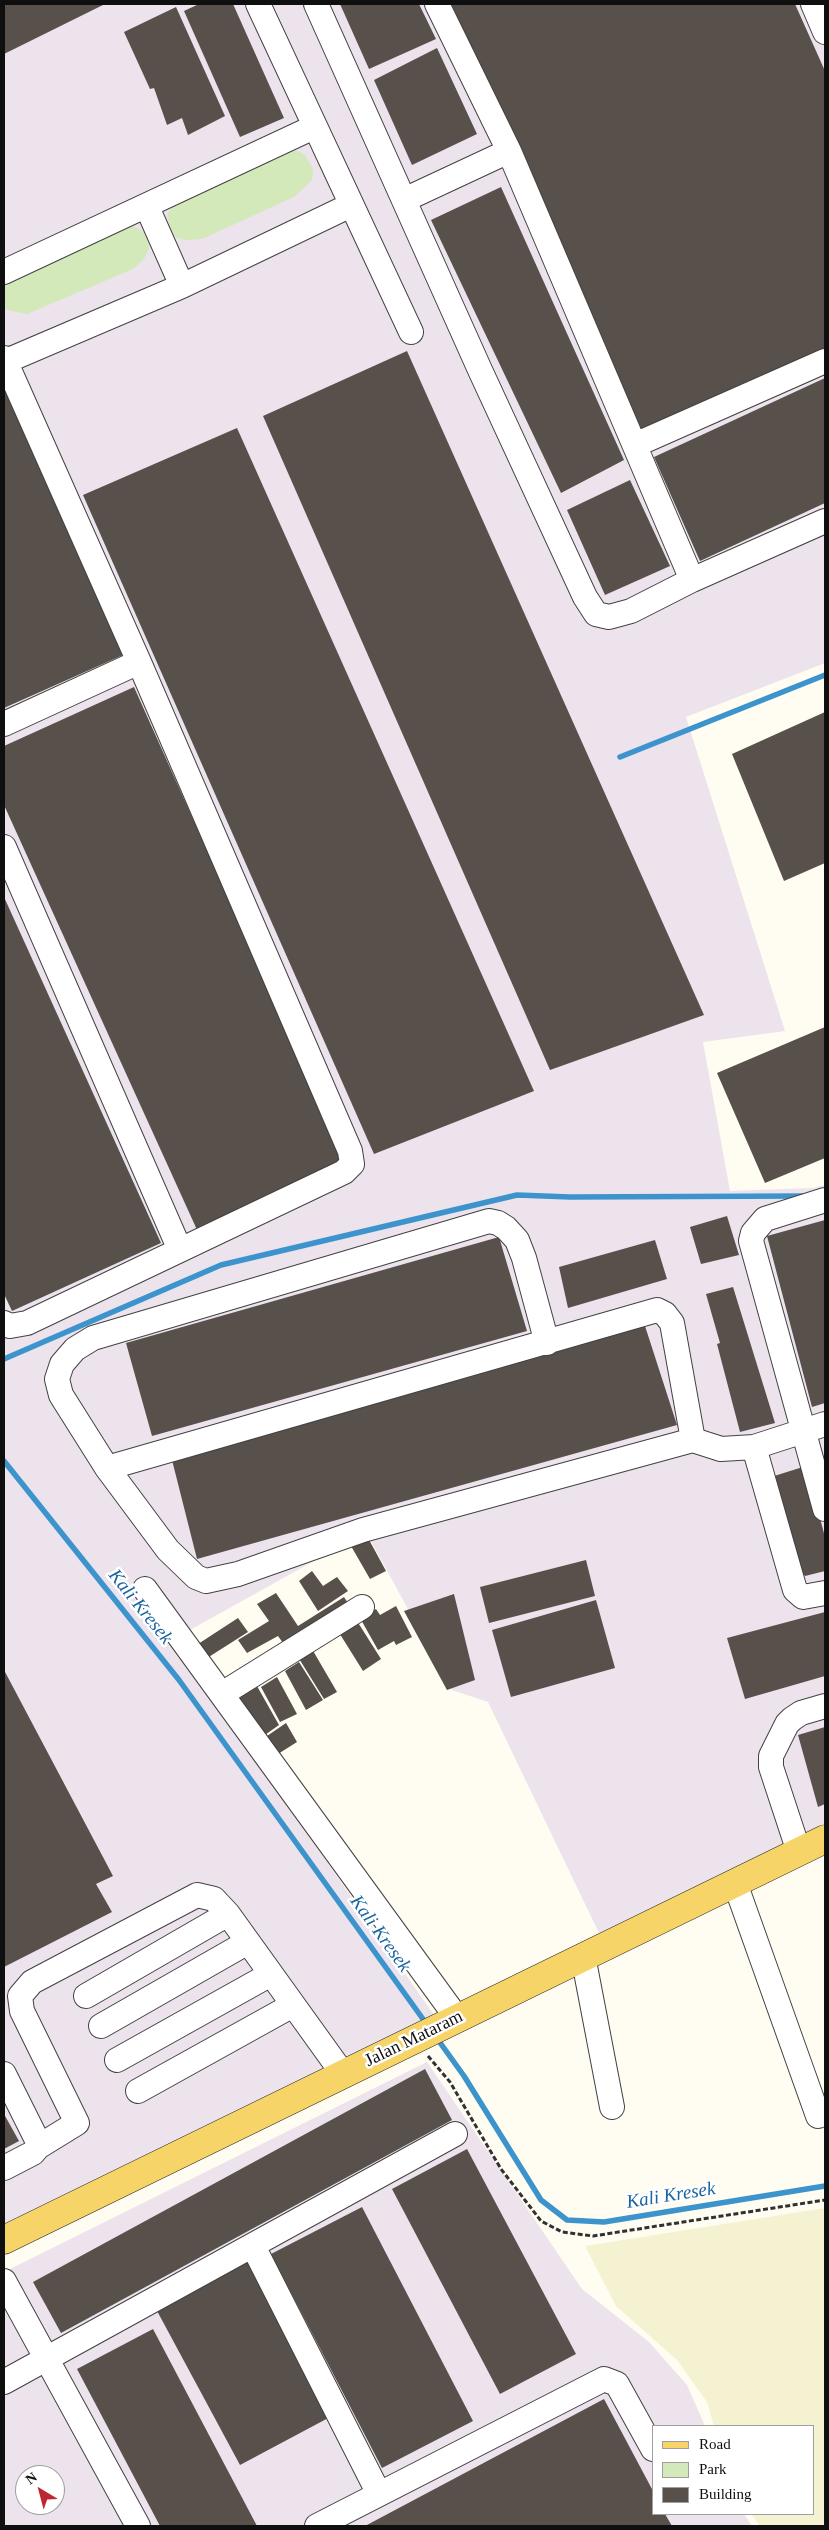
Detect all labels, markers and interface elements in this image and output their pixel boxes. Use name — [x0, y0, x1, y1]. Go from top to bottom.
water label: Kali Kresek — [103, 1565, 177, 1649]
water label: Kali Kresek — [344, 1891, 416, 1977]
street label: Jalan Mataram — [361, 2006, 467, 2072]
water label: Kali Kresek — [625, 2178, 717, 2214]
legend — [652, 2425, 814, 2515]
text: Road — [699, 2436, 731, 2452]
text: Park — [699, 2461, 727, 2477]
north arrow — [15, 2465, 65, 2515]
text: N — [23, 2469, 40, 2487]
text: Building — [699, 2486, 752, 2502]

